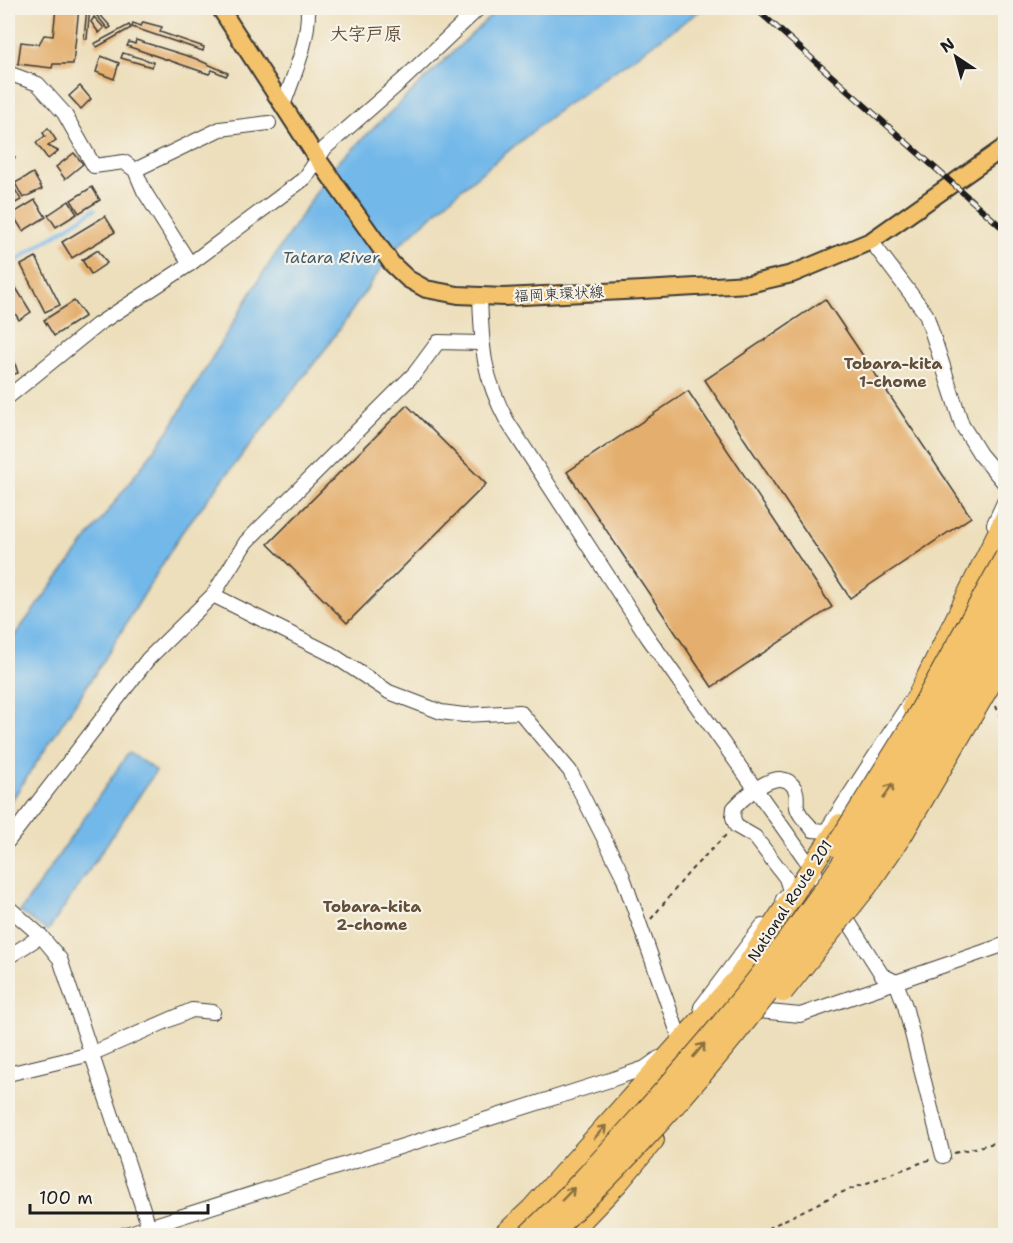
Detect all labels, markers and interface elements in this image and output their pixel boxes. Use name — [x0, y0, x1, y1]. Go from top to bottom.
district label: 大字戸原 — [330, 22, 402, 46]
north arrow — [926, 27, 986, 87]
text: N — [936, 33, 959, 57]
water label: Tatara River — [282, 247, 380, 268]
street label: 福岡東環状線 — [514, 282, 604, 306]
district label: Tobara-kita 1-chome — [844, 353, 942, 392]
one-way arrow — [883, 783, 895, 800]
street label: National Route 201 — [743, 836, 837, 966]
district label: Tobara-kita 2-chome — [323, 896, 421, 935]
one-way arrow — [692, 1043, 706, 1058]
one-way arrow — [593, 1125, 607, 1140]
scale bar — [30, 1177, 208, 1215]
text: 100 m — [39, 1186, 93, 1210]
one-way arrow — [560, 1187, 575, 1202]

